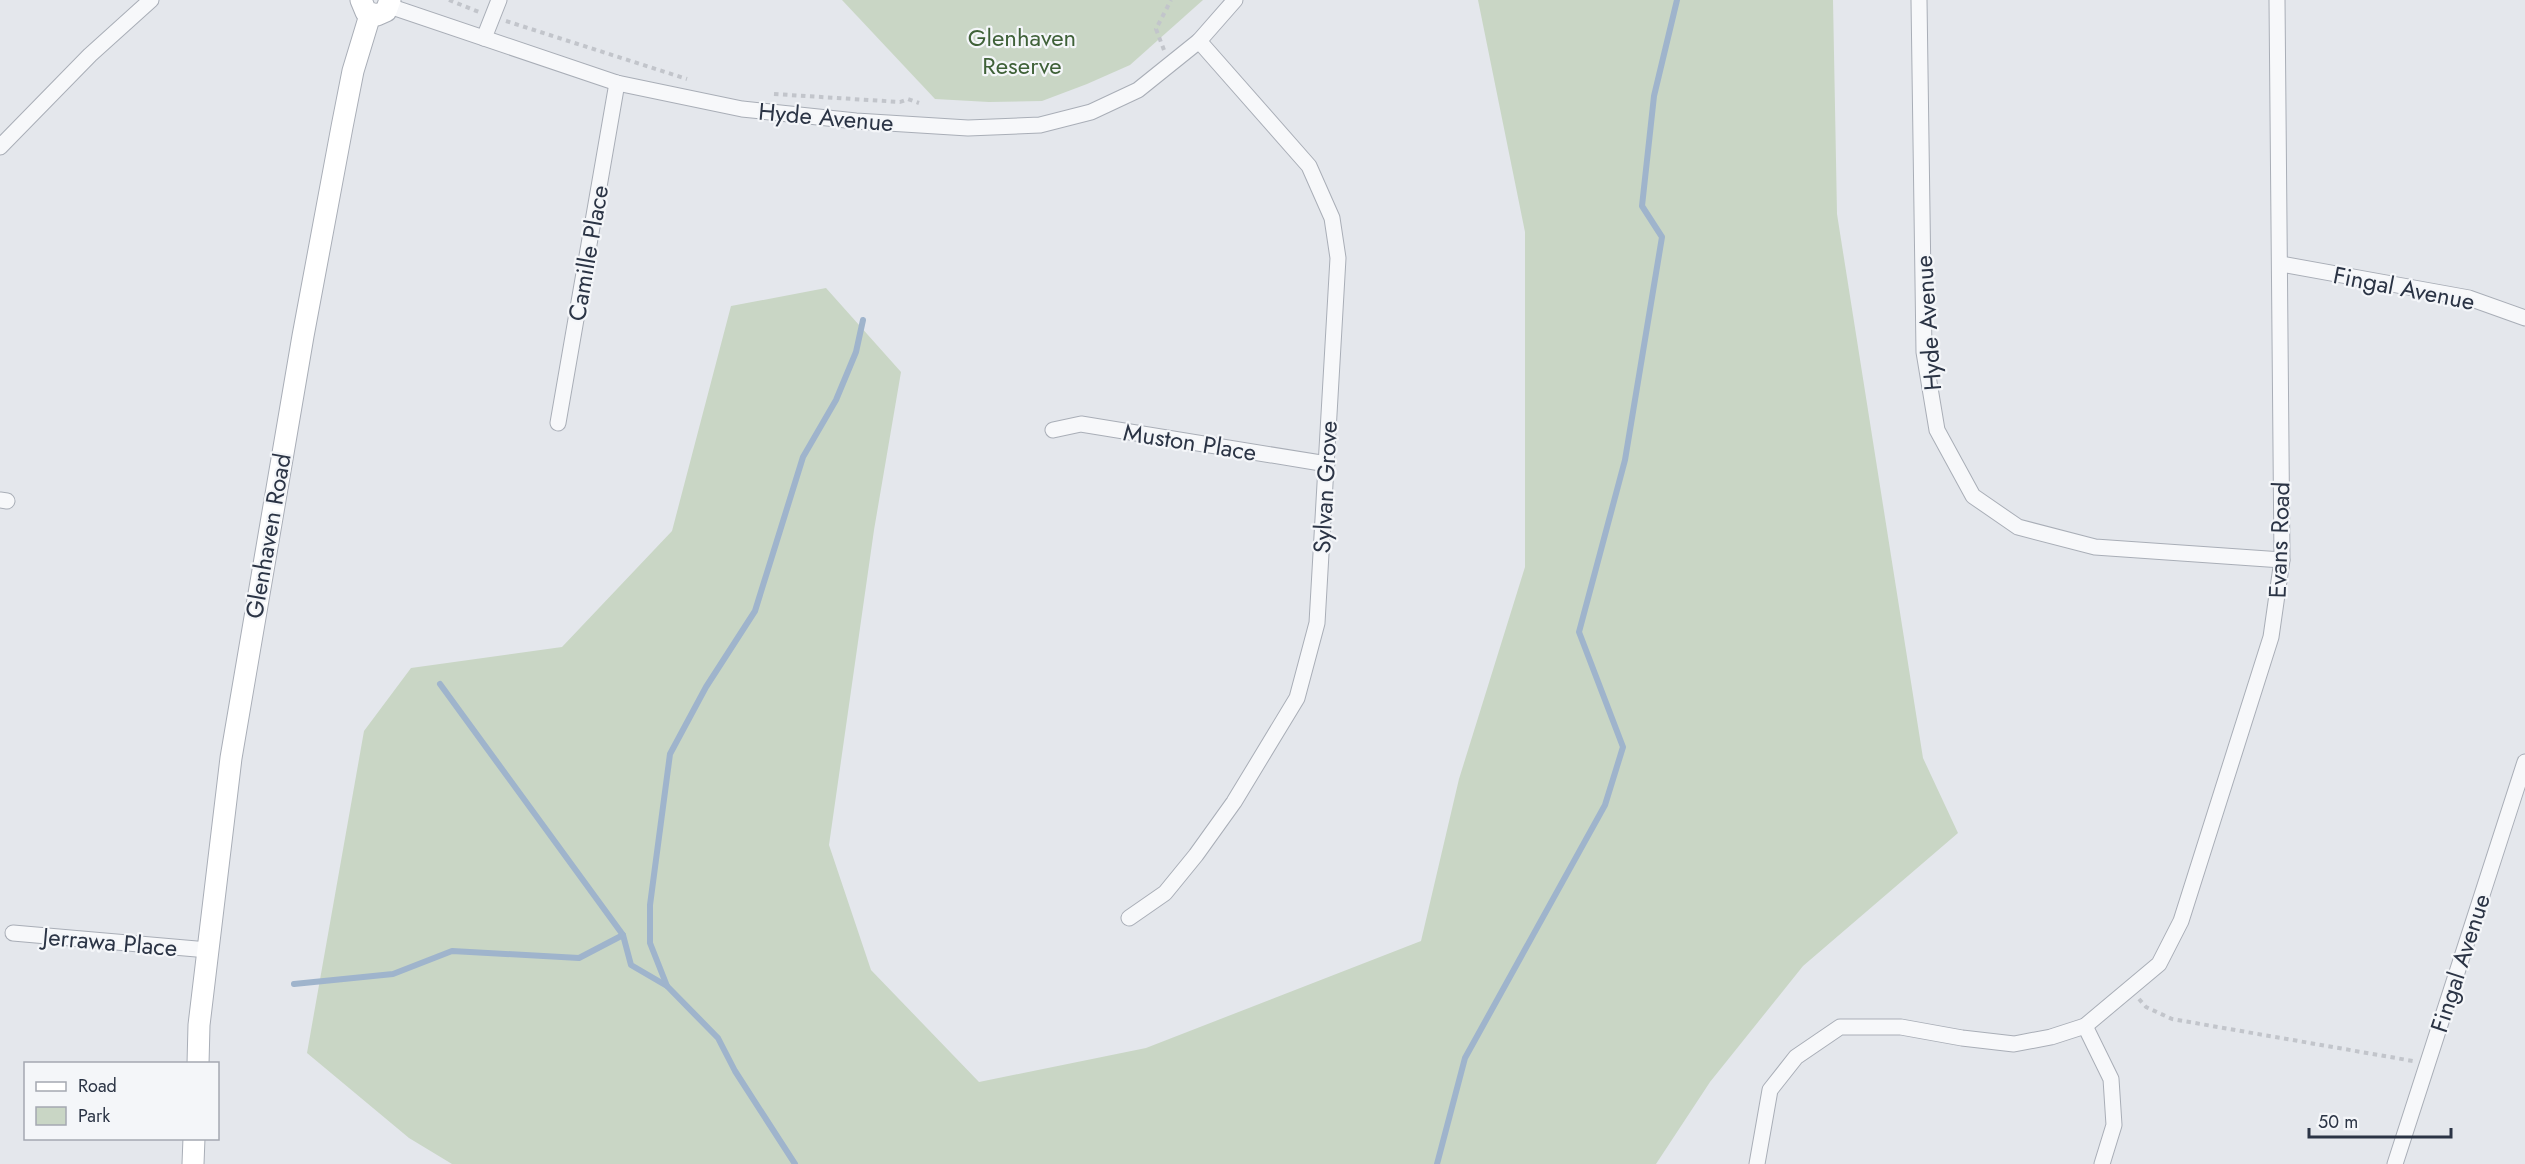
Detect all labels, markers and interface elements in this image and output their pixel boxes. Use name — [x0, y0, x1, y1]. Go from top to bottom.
park label: Glenhaven Reserve — [968, 20, 1076, 83]
street label: Hyde Avenue — [757, 94, 895, 140]
street label: Camille Place — [559, 182, 617, 324]
street label: Hyde Avenue — [1906, 254, 1950, 392]
street label: Fingal Avenue — [2330, 257, 2478, 319]
street label: Muston Place — [1121, 414, 1259, 470]
street label: Sylvan Grove — [1304, 420, 1346, 554]
street label: Glenhaven Road — [236, 451, 300, 621]
street label: Evans Road — [2259, 481, 2299, 599]
street label: Fingal Avenue — [2421, 889, 2499, 1037]
street label: Jerrawa Place — [38, 918, 179, 965]
legend — [24, 1062, 219, 1140]
text: Road — [78, 1073, 117, 1099]
scale bar — [2309, 1101, 2452, 1139]
text: Park — [78, 1103, 110, 1129]
text: 50 m — [2318, 1109, 2358, 1135]

